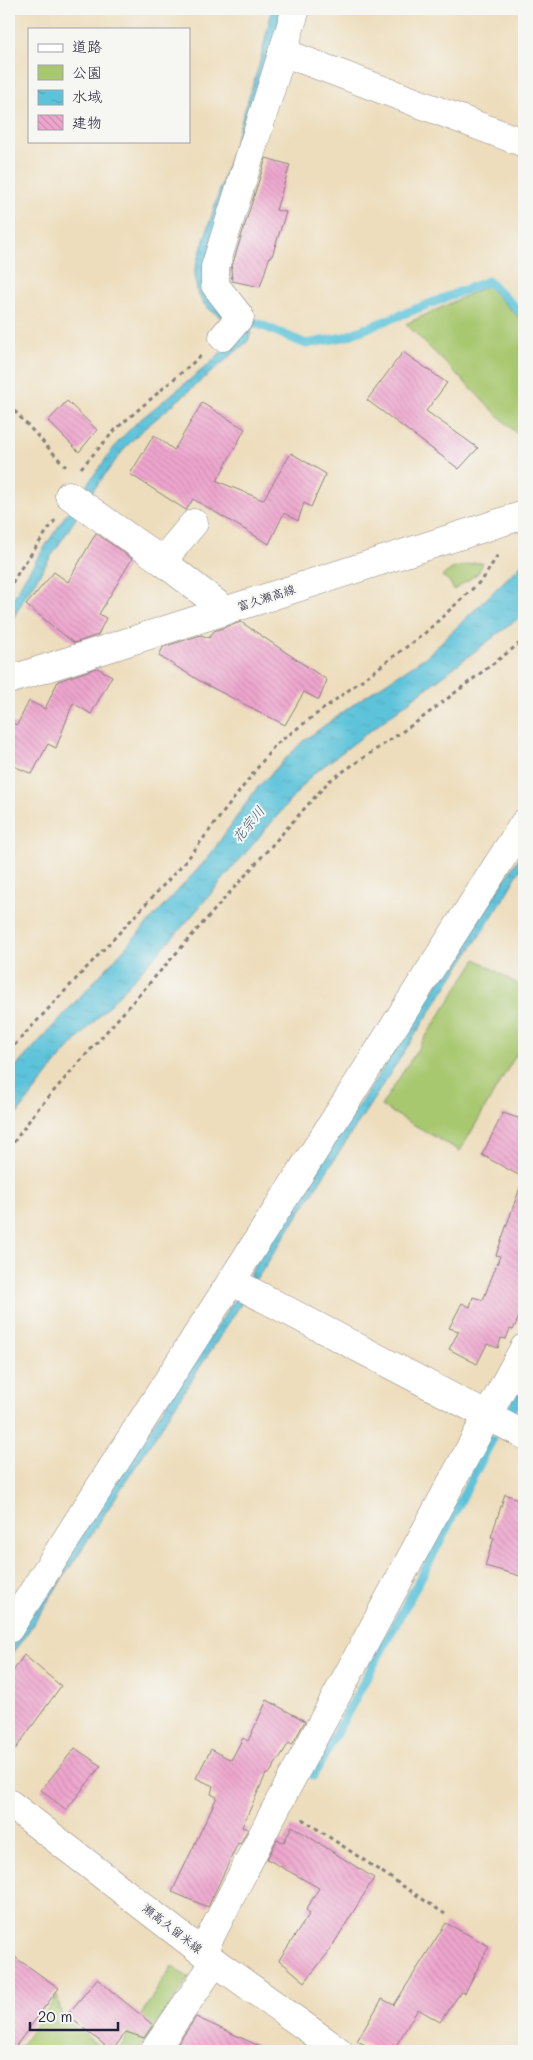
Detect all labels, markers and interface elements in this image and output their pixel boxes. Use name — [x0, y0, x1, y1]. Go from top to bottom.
legend — [28, 28, 190, 142]
text: 道路 — [72, 36, 102, 56]
text: 公園 — [72, 62, 102, 82]
text: 水域 — [72, 86, 102, 106]
text: 建物 — [72, 112, 102, 132]
street label: 富久瀬高線 — [235, 580, 297, 614]
water label: 花宗川 — [227, 802, 269, 846]
street label: 瀬高久留米線 — [140, 1900, 206, 1956]
scale bar — [30, 2000, 118, 2032]
text: 20 m — [38, 2006, 72, 2026]

